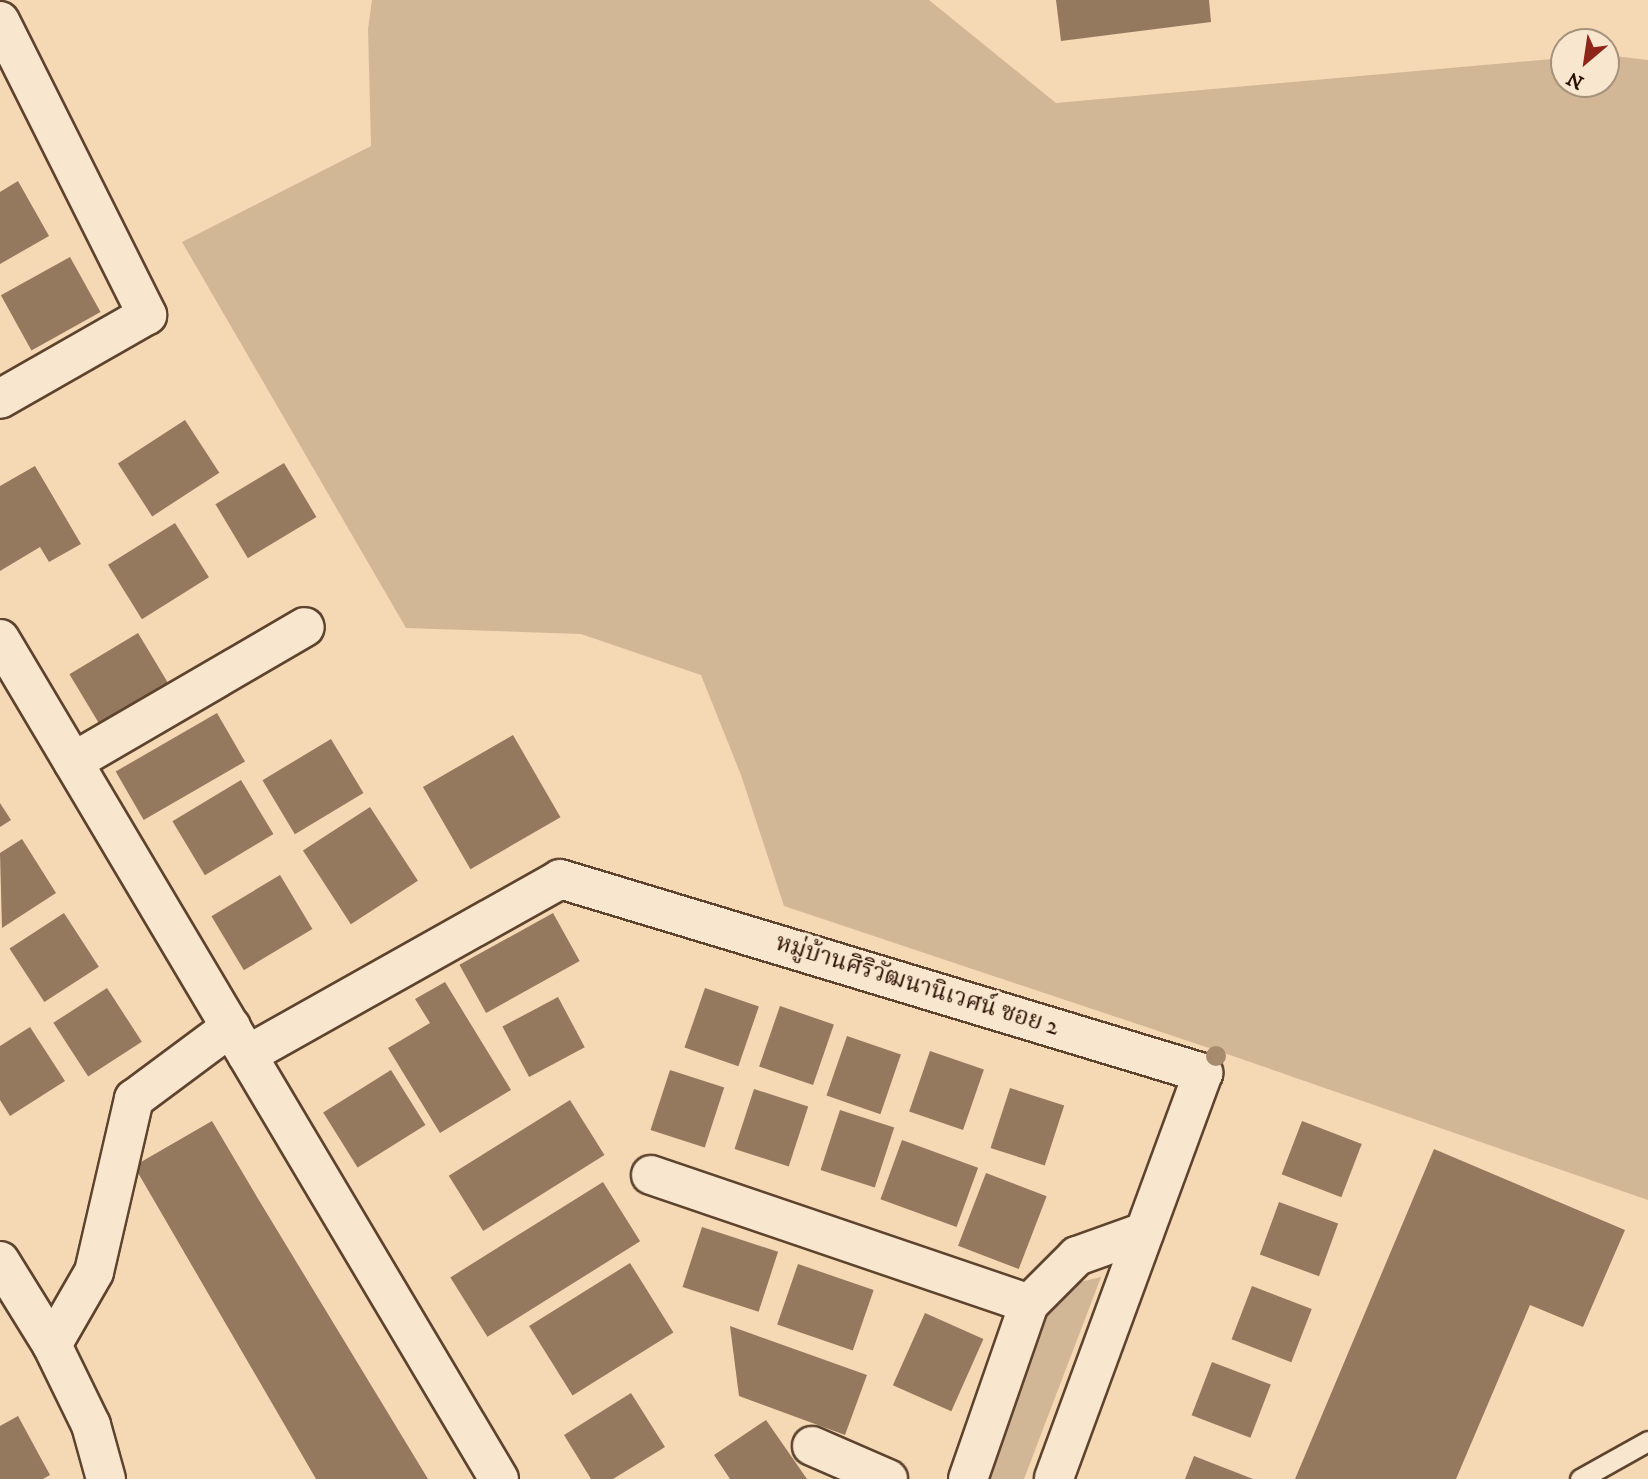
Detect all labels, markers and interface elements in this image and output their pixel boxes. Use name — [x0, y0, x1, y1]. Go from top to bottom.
north arrow — [1550, 28, 1620, 98]
text: N — [1563, 66, 1588, 94]
street label: หมู่บ้านศิริวัฒนานิเวศน์ ซอย 2 — [772, 929, 1062, 1043]

